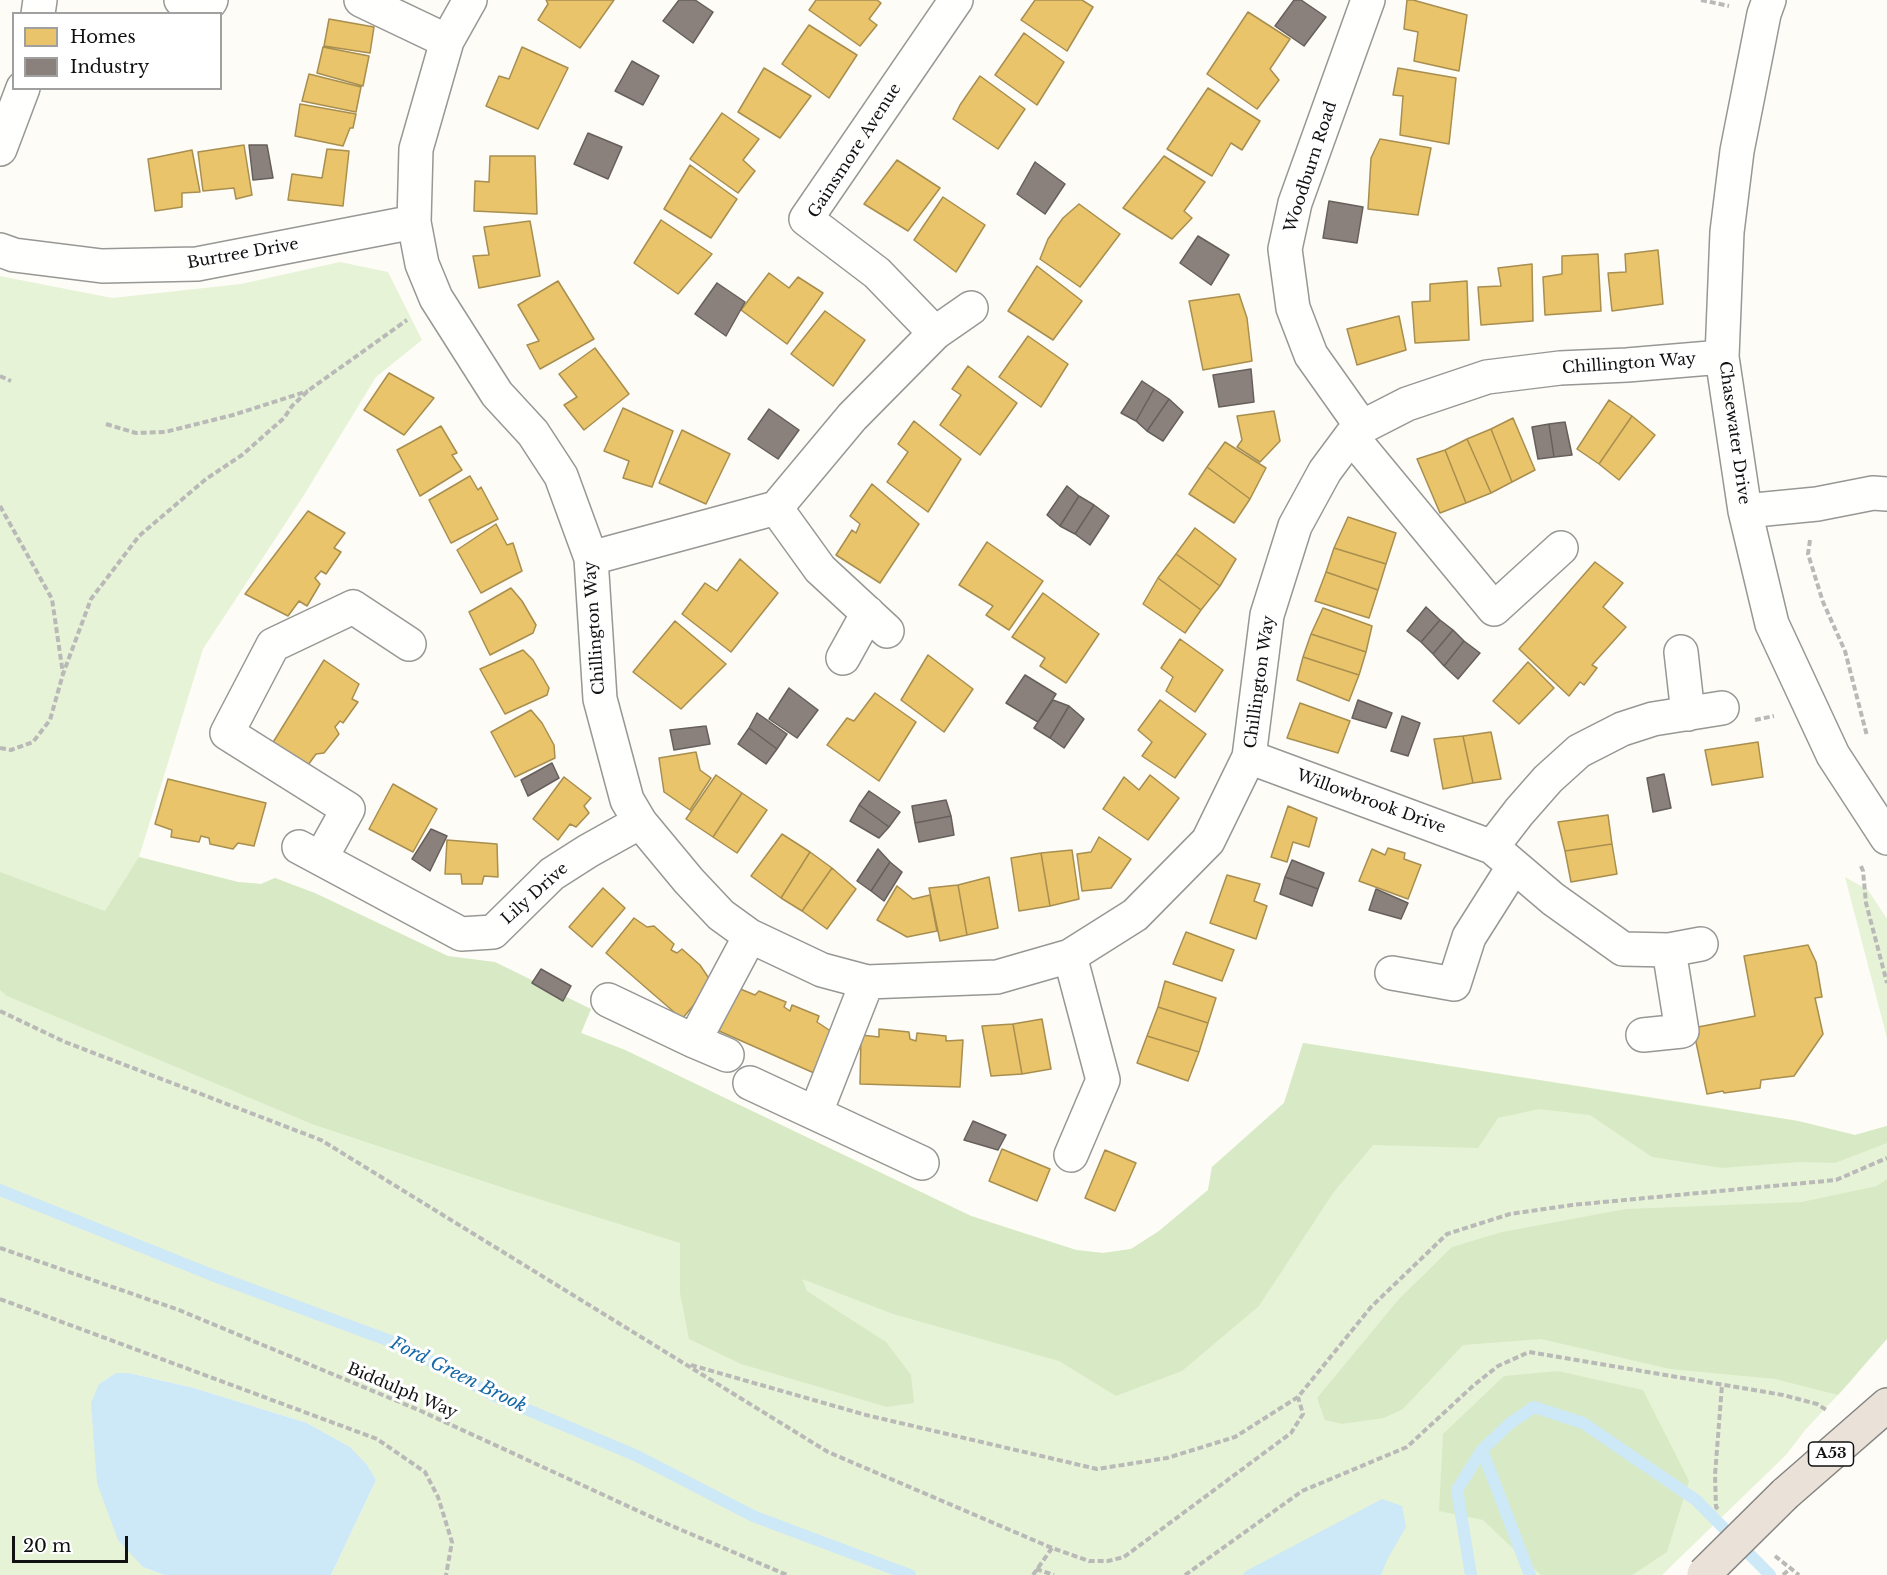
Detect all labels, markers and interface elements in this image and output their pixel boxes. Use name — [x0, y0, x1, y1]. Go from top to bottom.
legend — [12, 12, 222, 90]
text: Homes — [70, 26, 136, 48]
text: Industry — [70, 56, 149, 78]
street label: Gainsmore Avenue — [804, 80, 906, 222]
street label: Woodburn Road — [1281, 99, 1341, 235]
street label: Burtree Drive — [186, 235, 300, 273]
street label: Chillington Way — [1561, 350, 1697, 378]
street label: Chasewater Drive — [1714, 360, 1754, 506]
street label: Chillington Way — [581, 560, 609, 696]
street label: Chillington Way — [1241, 614, 1279, 750]
street label: Willowbrook Drive — [1294, 766, 1448, 838]
street label: Lily Drive — [498, 859, 572, 929]
water label: Ford Green Brook — [386, 1333, 530, 1417]
street label: Biddulph Way — [344, 1359, 460, 1423]
road number: A53 — [1808, 1442, 1854, 1466]
scale bar — [15, 1524, 130, 1562]
text: 20 m — [23, 1535, 71, 1557]

